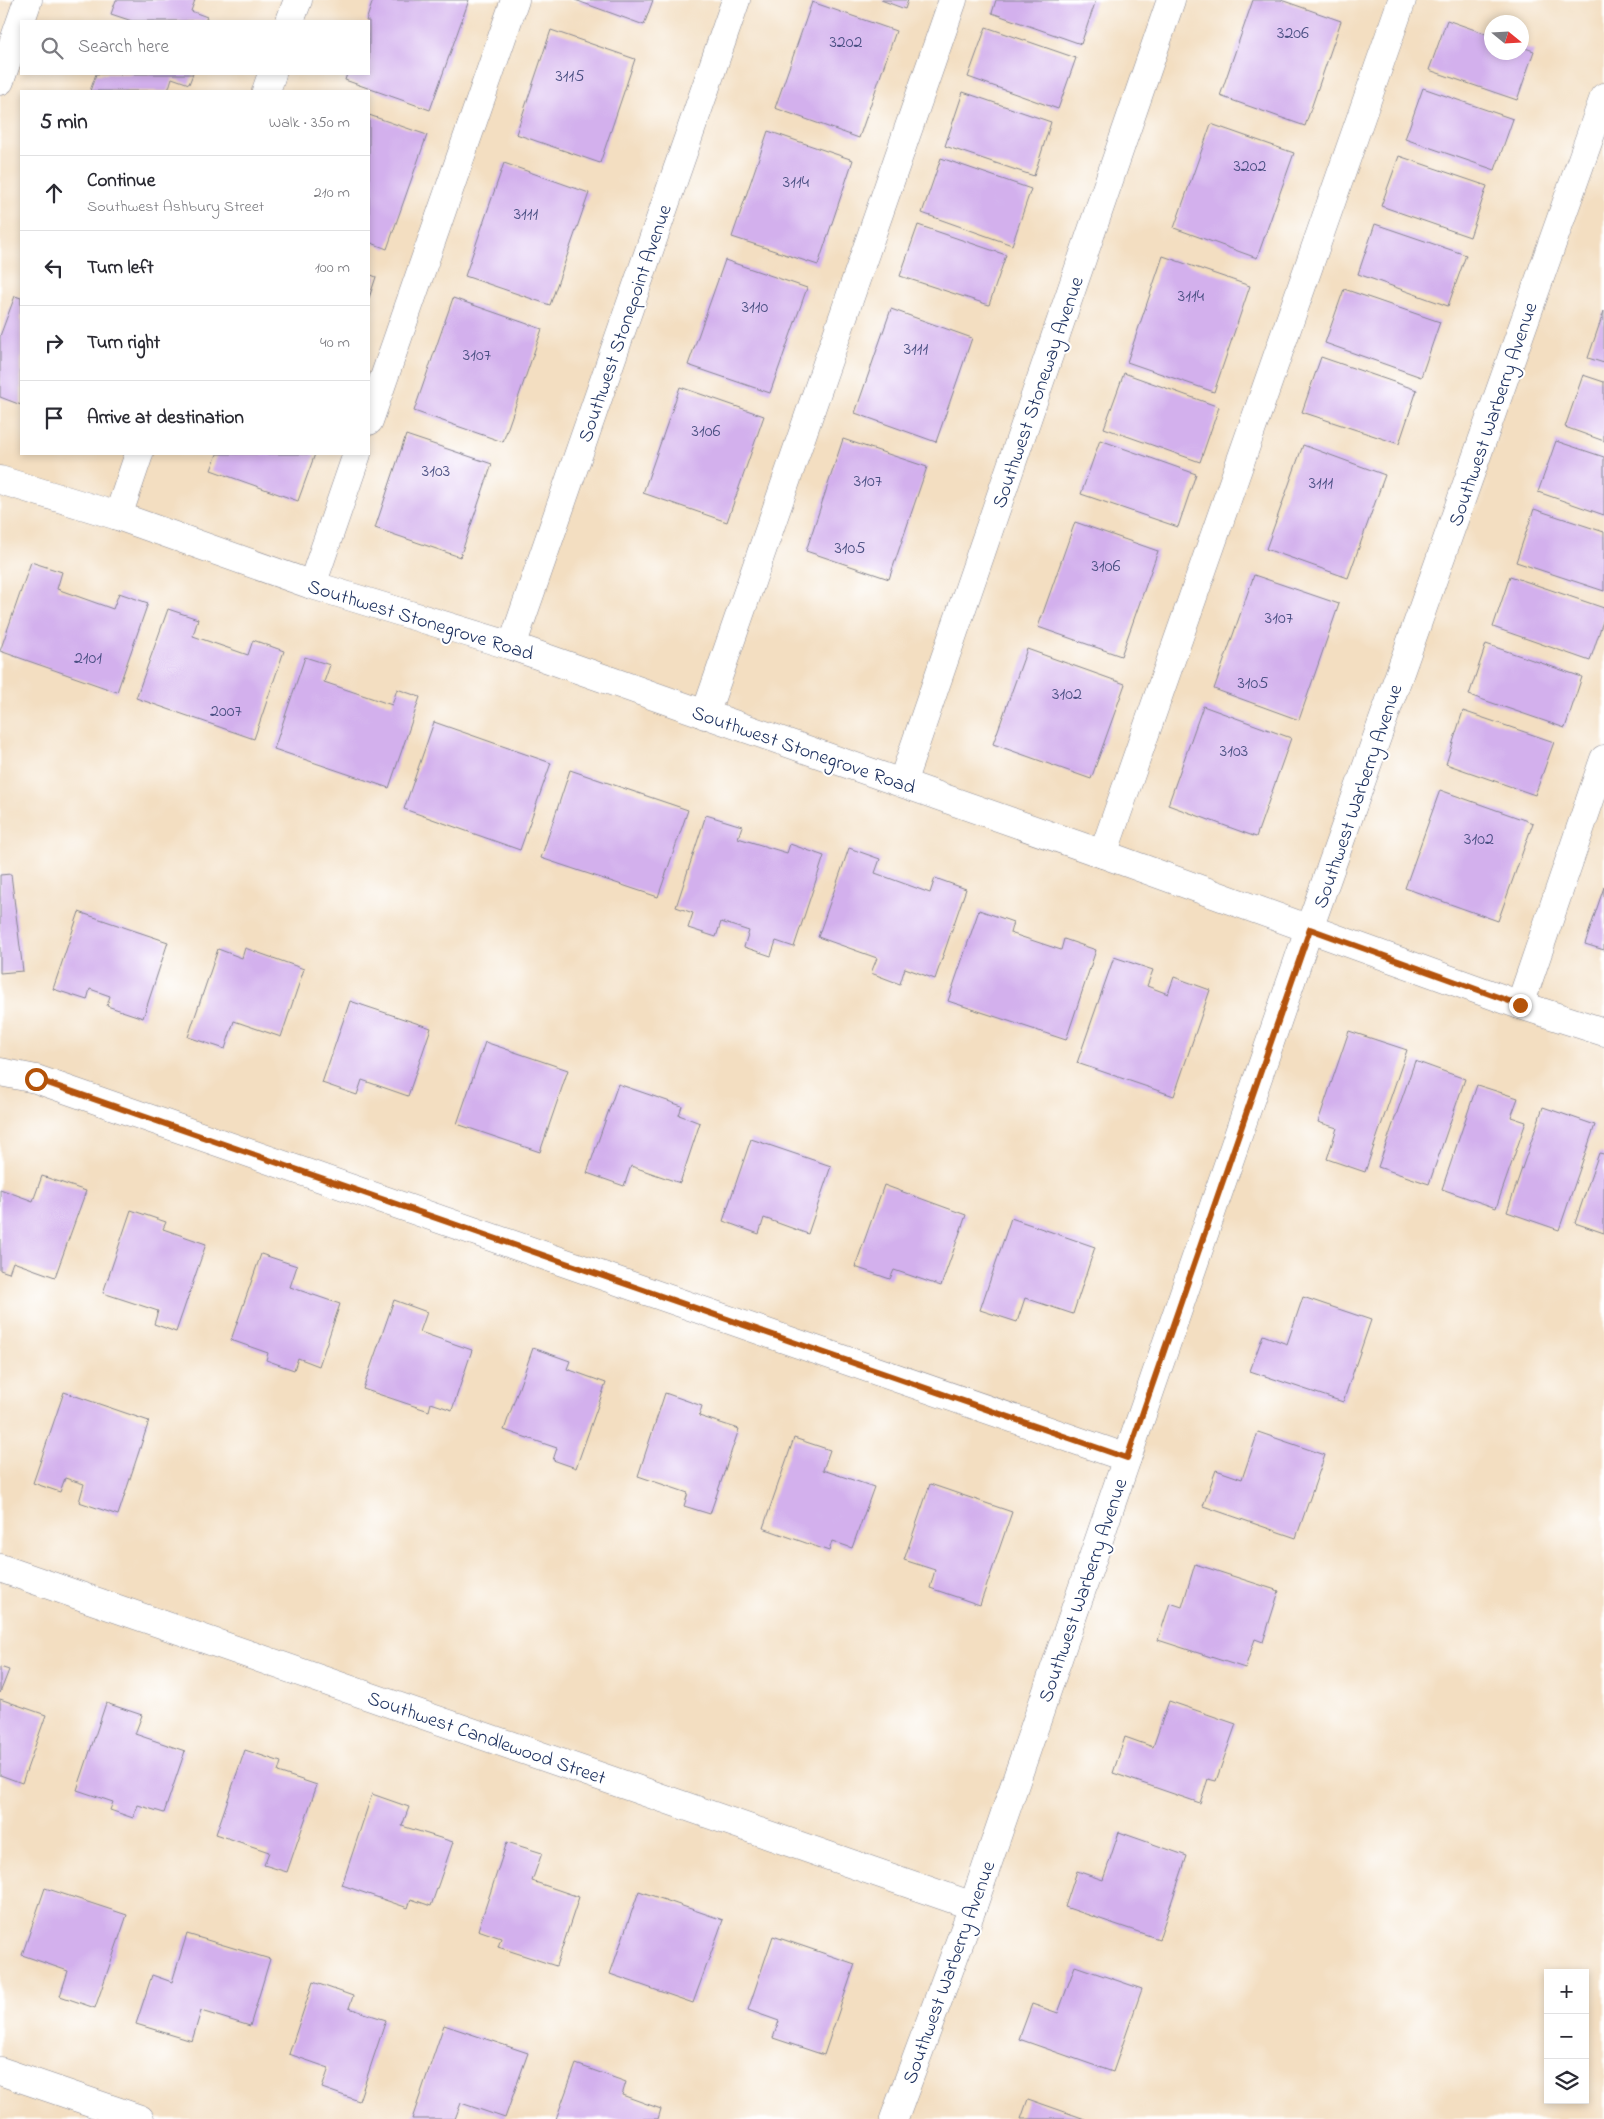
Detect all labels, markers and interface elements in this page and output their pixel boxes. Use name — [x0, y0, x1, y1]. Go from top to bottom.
north arrow — [1484, 15, 1529, 60]
search box — [20, 20, 370, 75]
house number: 3206 — [1277, 21, 1309, 47]
house number: 3202 — [829, 30, 863, 56]
icon: search — [38, 34, 66, 62]
text: Search here — [78, 34, 169, 61]
house number: 3115 — [555, 64, 585, 90]
text: 5 min — [40, 108, 88, 138]
text: Walk · 350 m — [269, 111, 350, 135]
house number: 3202 — [1233, 154, 1267, 180]
text: Continue — [87, 168, 155, 195]
house number: 3114 — [783, 170, 810, 196]
icon: ahead — [40, 179, 68, 207]
text: 210 m — [314, 181, 350, 205]
text: Southwest Ashbury Street — [87, 195, 264, 219]
street label: Southwest Stonepoint Avenue — [572, 201, 681, 447]
house number: 3111 — [514, 202, 539, 228]
icon: left — [40, 254, 68, 282]
text: Turn left — [87, 255, 154, 282]
text: 100 m — [315, 256, 350, 280]
street label: Southwest Stoneway Avenue — [986, 273, 1093, 513]
house number: 3114 — [1178, 284, 1205, 310]
house number: 3110 — [742, 295, 769, 321]
street label: Southwest Warberry Avenue — [1442, 299, 1546, 531]
icon: right — [40, 329, 68, 357]
text: Turn right — [87, 330, 160, 357]
text: 40 m — [320, 331, 350, 355]
house number: 3111 — [904, 337, 929, 363]
house number: 3107 — [463, 343, 492, 369]
icon: arrive — [40, 404, 68, 432]
text: Arrive at destination — [87, 405, 244, 432]
house number: 3106 — [692, 419, 721, 445]
house number: 3103 — [422, 459, 450, 485]
house number: 3107 — [854, 469, 883, 495]
house number: 3111 — [1309, 471, 1334, 497]
house number: 3105 — [834, 536, 866, 562]
house number: 3106 — [1092, 554, 1121, 580]
street label: Southwest Stonegrove Road — [303, 573, 537, 671]
house number: 3107 — [1265, 606, 1294, 632]
house number: 2101 — [74, 646, 102, 672]
house number: 3105 — [1237, 671, 1269, 697]
street label: Southwest Warberry Avenue — [1307, 681, 1411, 913]
house number: 3102 — [1052, 682, 1082, 708]
house number: 2007 — [210, 699, 243, 725]
street label: Southwest Stonegrove Road — [687, 699, 919, 804]
house number: 3103 — [1220, 739, 1248, 765]
house number: 3102 — [1464, 827, 1494, 853]
route end — [1509, 994, 1532, 1017]
route start — [25, 1068, 48, 1091]
street label: Southwest Warberry Avenue — [1032, 1475, 1136, 1707]
street label: Southwest Candlewood Street — [363, 1685, 610, 1794]
street label: Southwest Warberry Avenue — [897, 1857, 1004, 2088]
map controls — [1544, 1969, 1589, 2104]
button: + — [1544, 1969, 1589, 2014]
button: − — [1544, 2014, 1589, 2059]
button: layers — [1544, 2059, 1589, 2104]

